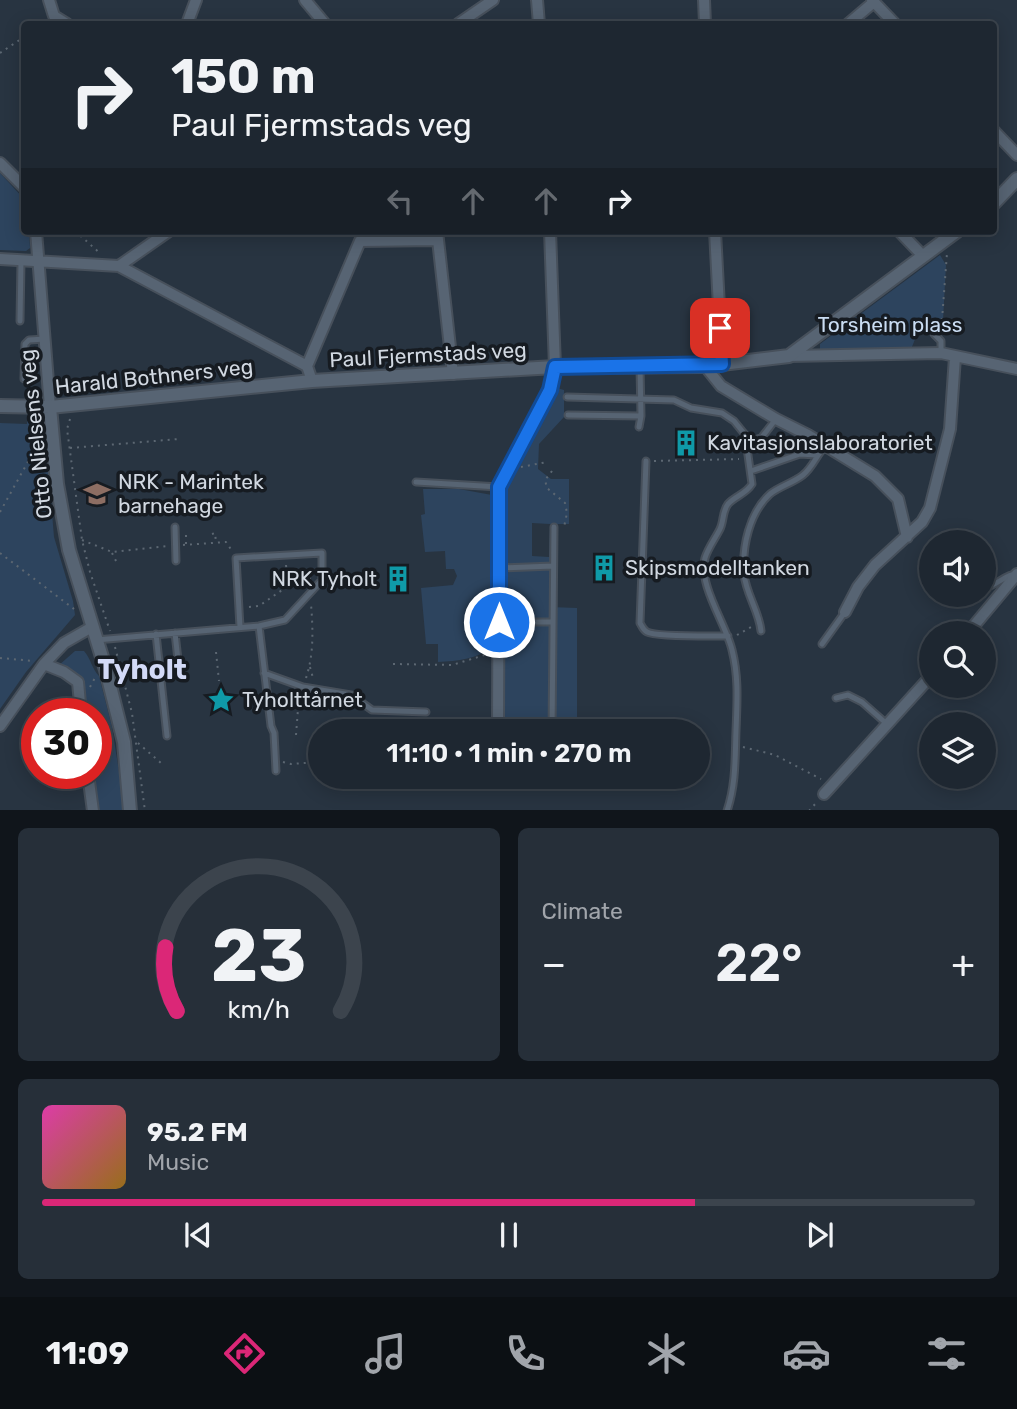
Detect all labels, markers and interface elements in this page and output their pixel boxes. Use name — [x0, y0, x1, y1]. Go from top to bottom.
text: 150 m — [171, 47, 316, 105]
icon: right — [56, 49, 147, 140]
text: Paul Fjermstads veg — [171, 106, 472, 144]
icon: left — [381, 182, 419, 220]
icon: ahead — [454, 182, 492, 220]
icon: ahead — [527, 182, 565, 220]
icon: right — [600, 182, 638, 220]
pin — [690, 298, 750, 358]
icon: arrive — [701, 309, 739, 347]
park label: Torsheim plass — [818, 312, 962, 337]
street label: Paul Fjermstads veg — [329, 337, 527, 372]
street label: Otto Nielsens veg — [14, 348, 57, 520]
street label: Harald Bothners veg — [54, 354, 254, 399]
building icon: Kavitasjonslaboratoriet — [671, 428, 701, 458]
place label: Kavitasjonslaboratoriet — [707, 430, 933, 455]
place label: NRK - Marintek barnehage — [118, 469, 264, 518]
school or university icon: NRK - Marintek barnehage — [82, 479, 112, 509]
map controls — [919, 530, 996, 789]
button: sound — [919, 530, 996, 607]
building icon: Skipsmodelltanken — [589, 553, 619, 583]
place label: Skipsmodelltanken — [625, 555, 810, 580]
building icon: NRK Tyholt — [383, 564, 413, 594]
place label: NRK Tyholt — [271, 566, 377, 591]
position arrow — [462, 585, 536, 659]
button: search — [919, 621, 996, 698]
district label: Tyholt — [97, 653, 187, 686]
place icon: Tyholttårnet — [206, 685, 236, 715]
place label: Tyholttårnet — [242, 687, 363, 712]
speed limit sign: 30 — [21, 698, 112, 789]
button: layers — [919, 712, 996, 789]
text: 11:10 · 1 min · 270 m — [386, 738, 632, 769]
text: Climate — [542, 897, 623, 925]
text: 23 — [211, 913, 306, 999]
text: 22° — [715, 932, 802, 994]
text: − — [542, 941, 566, 987]
text: + — [951, 941, 975, 987]
text: km/h — [228, 994, 290, 1023]
text: 95.2 FM — [147, 1117, 248, 1148]
text: Music — [147, 1148, 209, 1176]
icon: previous — [179, 1216, 217, 1254]
icon: pause — [490, 1216, 528, 1254]
icon: next — [801, 1216, 839, 1254]
icon: directions — [220, 1329, 269, 1378]
icon: music — [361, 1329, 410, 1378]
icon: phone — [501, 1329, 550, 1378]
icon: climate — [642, 1329, 691, 1378]
icon: car — [782, 1329, 831, 1378]
icon: filters — [922, 1329, 971, 1378]
text: 11:09 — [46, 1334, 129, 1372]

